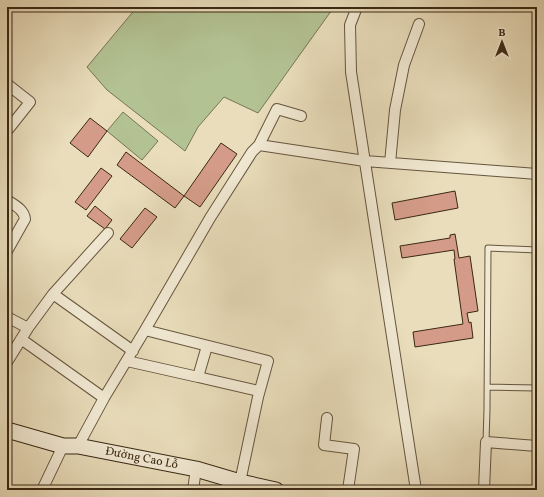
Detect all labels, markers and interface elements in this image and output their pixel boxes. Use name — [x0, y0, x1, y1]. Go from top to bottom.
north arrow — [482, 22, 522, 62]
text: B — [498, 26, 506, 41]
street label: Đường Cao Lỗ — [104, 443, 179, 473]

